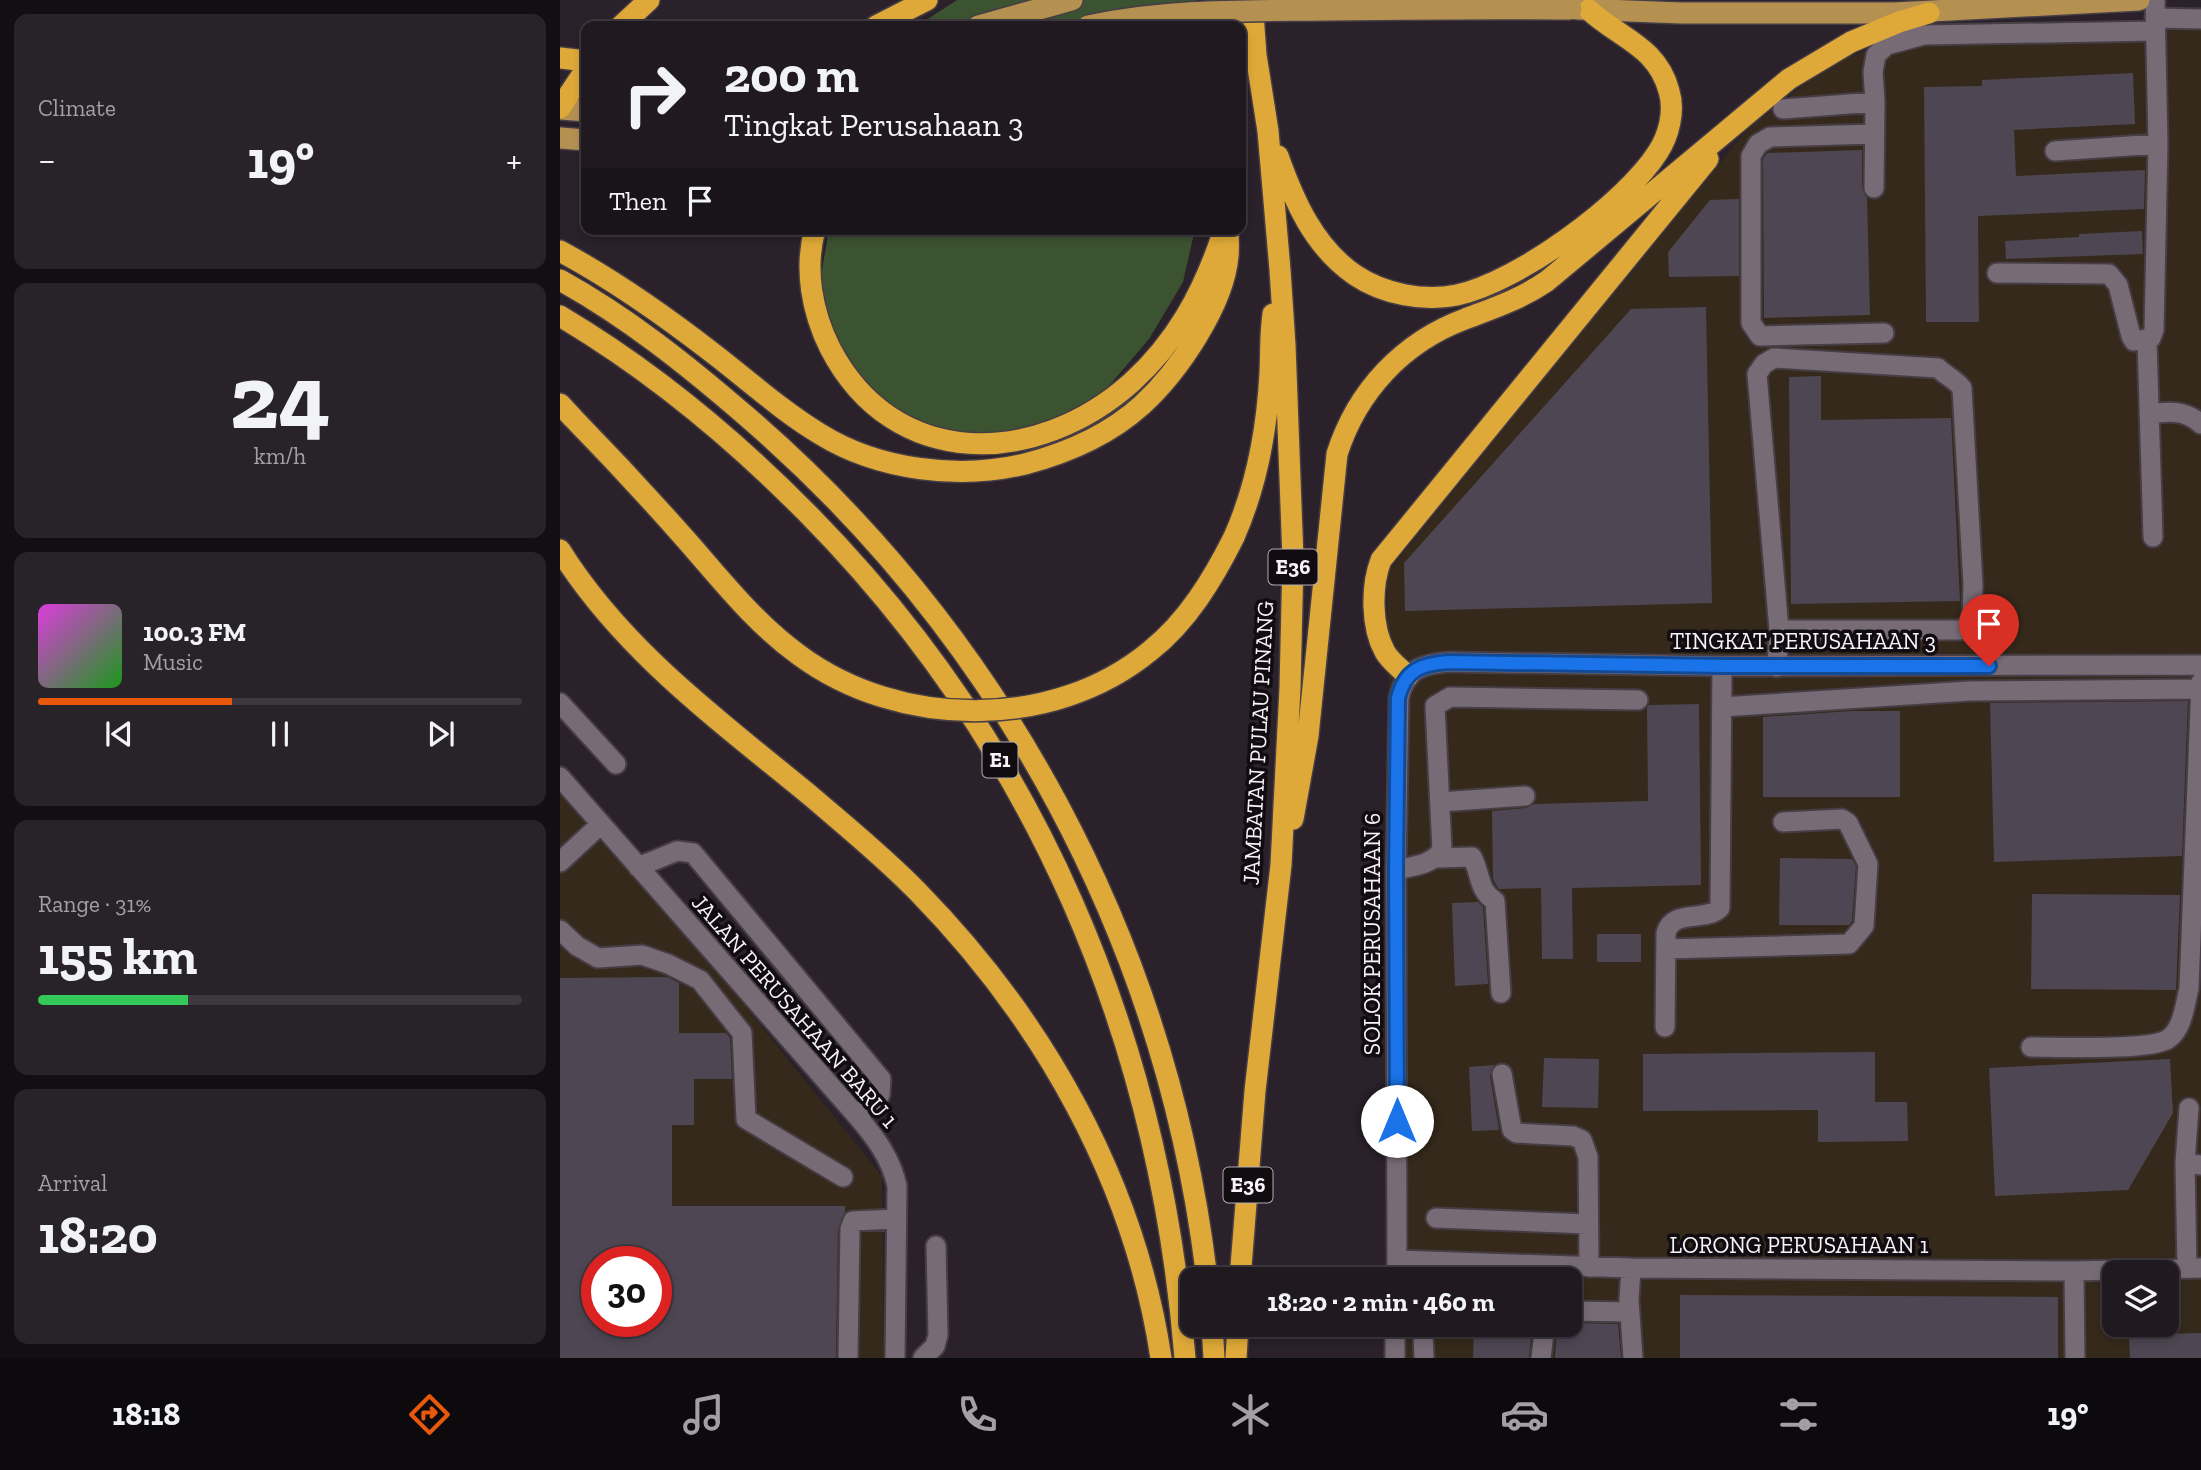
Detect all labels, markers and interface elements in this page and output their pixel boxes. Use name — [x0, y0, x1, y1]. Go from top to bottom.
text: 200 m — [724, 46, 859, 105]
icon: right — [609, 49, 700, 140]
text: Climate — [38, 94, 116, 122]
text: Tingkat Perusahaan 3 — [724, 106, 1024, 144]
text: 19° — [247, 129, 314, 191]
text: − — [38, 137, 56, 183]
text: + — [506, 137, 522, 183]
icon: arrive — [681, 182, 719, 220]
text: Then — [609, 185, 667, 217]
text: 24 — [230, 342, 330, 451]
text: km/h — [254, 442, 306, 470]
road number: E36 — [1268, 550, 1318, 584]
pin — [1959, 594, 2019, 666]
street label: JAMBATAN PULAU PINANG — [1237, 600, 1279, 886]
icon: arrive — [1970, 605, 2008, 643]
text: 100.3 FM — [143, 616, 246, 648]
street label: TINGKAT PERUSAHAAN 3 — [1670, 627, 1936, 655]
text: Music — [143, 648, 203, 676]
icon: previous — [100, 715, 138, 753]
icon: pause — [261, 715, 299, 753]
icon: next — [422, 715, 460, 753]
road number: E1 — [982, 742, 1018, 778]
street label: SOLOK PERUSAHAAN 6 — [1358, 813, 1386, 1055]
street label: JALAN PERUSAHAAN BARU 1 — [686, 889, 904, 1134]
text: Range · 31% — [38, 890, 151, 918]
text: 155 km — [38, 925, 197, 987]
position arrow — [1360, 1084, 1434, 1158]
road number: E36 — [1224, 1168, 1272, 1202]
text: Arrival — [38, 1169, 107, 1197]
text: 18:20 — [38, 1204, 158, 1266]
street label: LORONG PERUSAHAAN 1 — [1669, 1231, 1929, 1259]
speed limit sign: 30 — [581, 1246, 672, 1337]
map controls — [2102, 1260, 2179, 1337]
button: layers — [2102, 1260, 2179, 1337]
text: 18:20 · 2 min · 460 m — [1267, 1286, 1495, 1318]
icon: directions — [405, 1390, 454, 1439]
icon: music — [679, 1390, 728, 1439]
icon: phone — [953, 1390, 1002, 1439]
icon: climate — [1226, 1390, 1275, 1439]
icon: car — [1500, 1390, 1549, 1439]
icon: filters — [1774, 1390, 1823, 1439]
text: 18:18 — [112, 1395, 181, 1433]
text: 19° — [2047, 1395, 2089, 1433]

